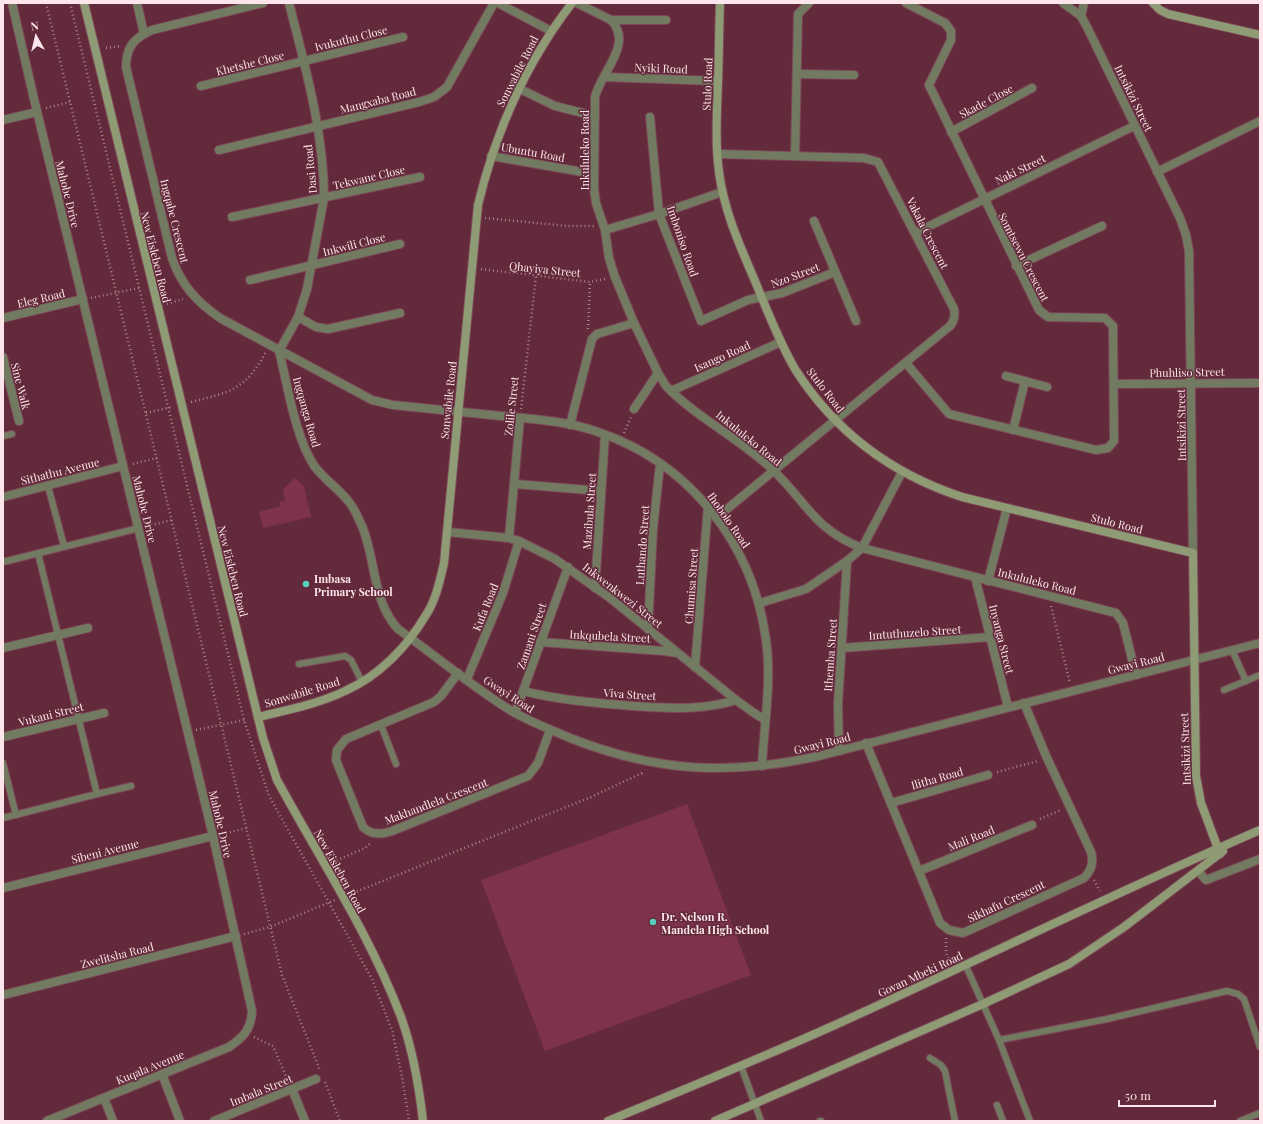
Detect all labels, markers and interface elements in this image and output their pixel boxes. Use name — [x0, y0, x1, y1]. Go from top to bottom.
north arrow — [16, 16, 56, 56]
text: N — [30, 18, 40, 34]
street label: Ivukuthu Close — [313, 22, 389, 54]
street label: Sonwabile Road — [493, 32, 542, 109]
street label: Khetshe Close — [214, 47, 286, 79]
street label: Stulo Road — [699, 57, 715, 111]
street label: Nyiki Road — [634, 60, 689, 76]
street label: Intsikizi Street — [1111, 62, 1157, 134]
street label: Skade Close — [956, 80, 1016, 122]
street label: Mangxaba Road — [338, 83, 418, 117]
street label: Inkululeko Road — [577, 109, 592, 190]
street label: Ubuntu Road — [500, 139, 567, 165]
street label: Dasi Road — [300, 143, 320, 194]
street label: Naki Street — [992, 150, 1048, 188]
street label: Mahobe Drive — [52, 159, 84, 230]
street label: Tekwane Close — [331, 161, 407, 193]
street label: Ingqabe Crescent — [157, 177, 193, 265]
street label: Vakala Crescent — [903, 194, 953, 271]
street label: Imboniso Road — [664, 203, 702, 279]
street label: New Eisleben Road — [137, 210, 175, 305]
street label: Somtsewu Crescent — [995, 210, 1053, 304]
street label: Inkwili Close — [321, 229, 387, 259]
street label: Qhayiya Street — [509, 258, 582, 280]
street label: Nzo Street — [768, 259, 822, 291]
street label: Eleg Road — [16, 285, 67, 311]
street label: Isango Road — [692, 337, 753, 375]
street label: Sonwabile Road — [436, 360, 460, 440]
street label: Sine Walk — [8, 361, 34, 411]
street label: Stulo Road — [804, 364, 849, 416]
street label: Phuhliso Street — [1149, 364, 1225, 380]
street label: Ingqanga Road — [290, 375, 324, 450]
street label: Zolile Street — [500, 375, 522, 436]
street label: Intsikizi Street — [1173, 389, 1189, 461]
street label: Inkululeko Road — [713, 407, 785, 470]
street label: Sithathu Avenue — [19, 454, 101, 488]
street label: Mazibula Street — [579, 472, 599, 550]
street label: Mahobe Drive — [129, 474, 161, 545]
street label: Ihobolo Road — [704, 489, 754, 551]
street label: Luthando Street — [632, 504, 652, 585]
street label: Stulo Road — [1089, 509, 1145, 537]
street label: New Eisleben Road — [214, 524, 252, 619]
street label: Chumisa Street — [681, 547, 701, 624]
street label: Inkwenkwezi Street — [580, 559, 666, 631]
street label: Inkululeko Road — [996, 564, 1078, 598]
place label: Imbasa Primary School — [314, 571, 393, 599]
marker: Imbasa Primary School — [301, 579, 311, 589]
street label: Kufa Road — [469, 580, 502, 633]
street label: Zamani Street — [513, 601, 549, 671]
street label: Inyanga Street — [986, 603, 1018, 675]
street label: Ithemba Street — [820, 618, 840, 692]
street label: Imtuthuzelo Street — [868, 621, 962, 643]
street label: Inkqubela Street — [569, 626, 651, 646]
street label: Gwayi Road — [1106, 649, 1167, 677]
street label: Gwayi Road — [481, 672, 538, 716]
street label: Sonwabile Road — [262, 673, 342, 711]
street label: Viva Street — [602, 685, 657, 703]
street label: Vukani Street — [16, 699, 85, 730]
street label: Intsikizi Street — [1176, 712, 1194, 785]
street label: Gwayi Road — [792, 729, 853, 757]
street label: Ilitha Road — [909, 763, 965, 793]
street label: Makhandlela Crescent — [382, 774, 490, 828]
street label: Mahobe Drive — [206, 789, 236, 860]
street label: Mali Road — [945, 822, 997, 854]
street label: New Eisleben Road — [311, 826, 370, 916]
street label: Sibeni Avenue — [70, 835, 141, 867]
street label: Sikhafu Crescent — [965, 876, 1047, 925]
place label: Dr. Nelson R. Mandela High School — [661, 909, 770, 937]
marker: Dr. Nelson R. Mandela High School — [648, 917, 658, 927]
street label: Zwelitsha Road — [79, 938, 156, 971]
street label: Govan Mbeki Road — [875, 947, 965, 1000]
street label: Kuqala Avenue — [114, 1046, 187, 1088]
street label: Imbala Street — [228, 1071, 294, 1109]
scale bar — [1119, 1082, 1215, 1108]
text: 50 m — [1125, 1087, 1151, 1103]

